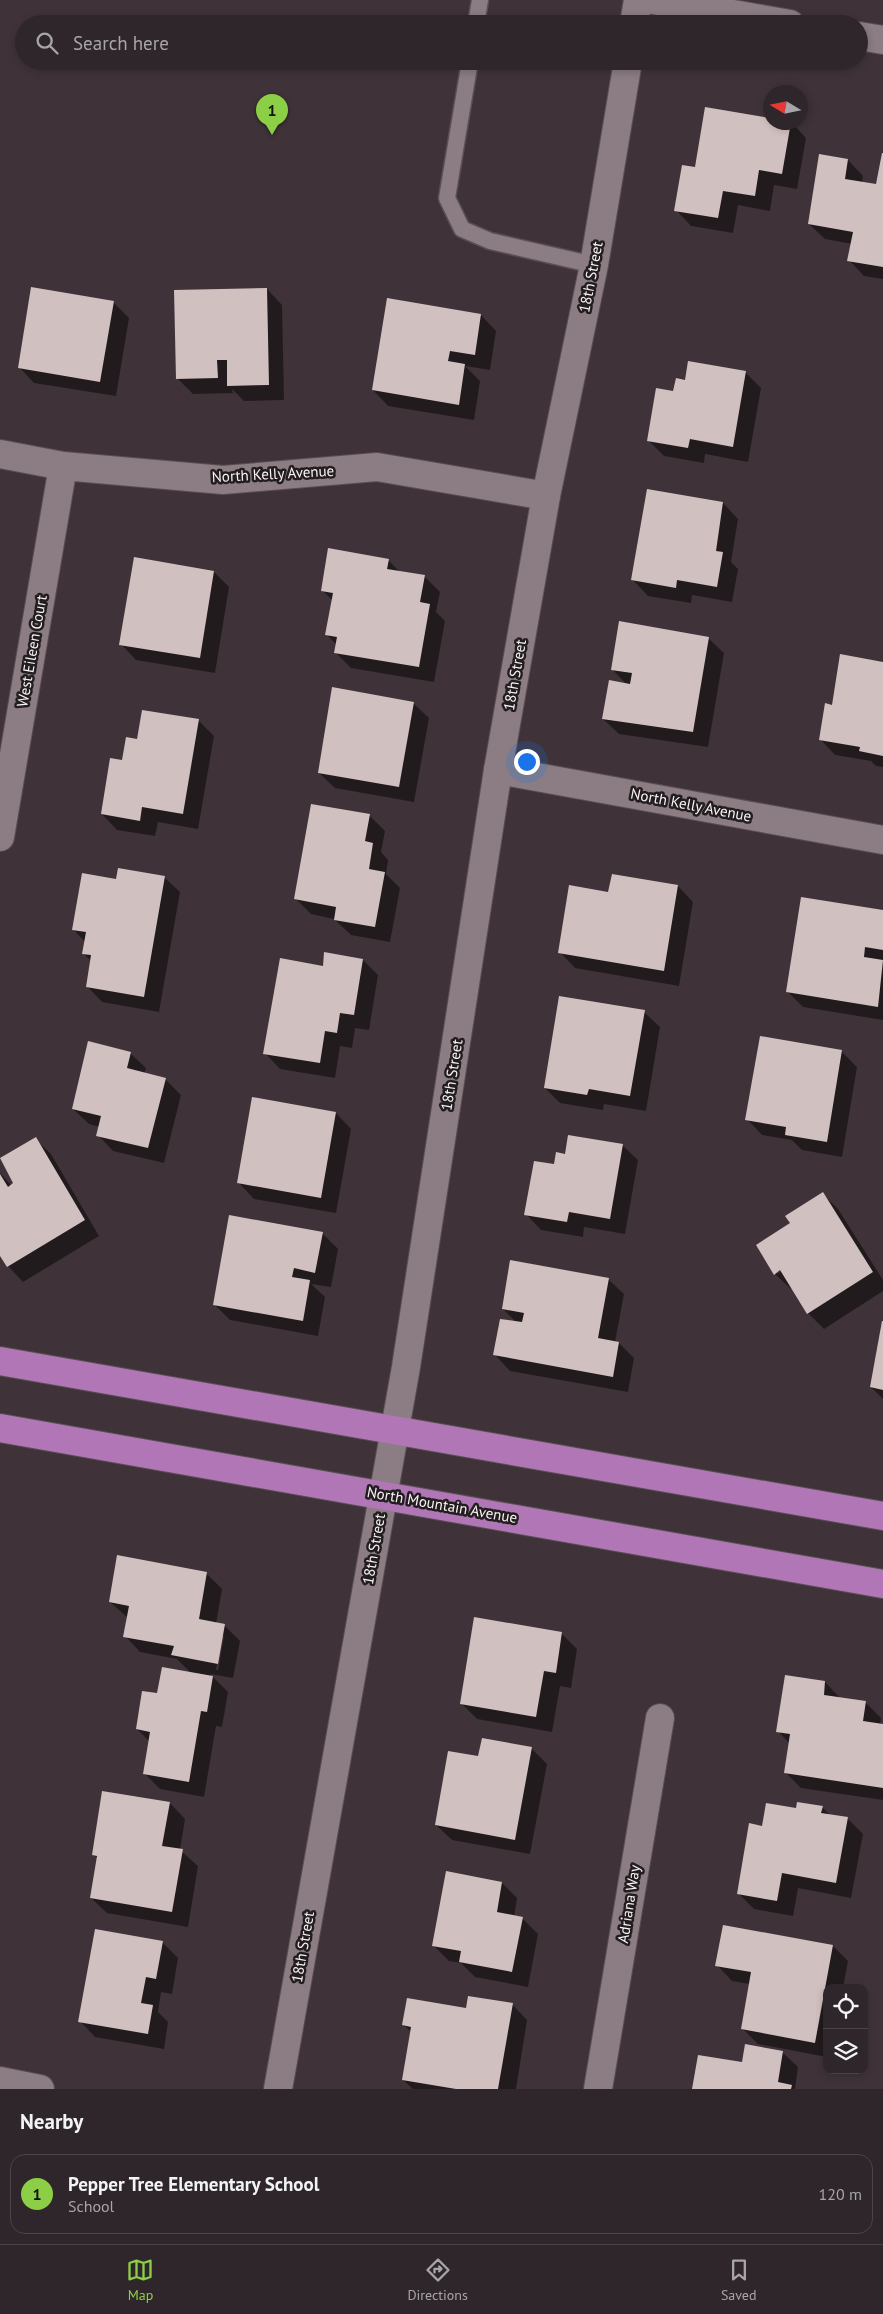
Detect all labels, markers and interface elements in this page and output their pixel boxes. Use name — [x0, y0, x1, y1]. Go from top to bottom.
search box — [15, 15, 868, 70]
icon: search — [33, 29, 61, 57]
text: Search here — [73, 31, 169, 55]
north arrow — [763, 85, 808, 130]
pin: 1 — [256, 94, 288, 135]
street label: 18th Street — [574, 240, 607, 314]
street label: North Kelly Avenue — [211, 461, 335, 486]
street label: West Eileen Court — [12, 593, 51, 708]
street label: 18th Street — [499, 638, 530, 712]
your location — [514, 749, 540, 775]
street label: North Kelly Avenue — [629, 783, 753, 826]
street label: 18th Street — [436, 1038, 467, 1112]
street label: North Mountain Avenue — [365, 1482, 519, 1527]
street label: 18th Street — [358, 1512, 389, 1586]
street label: Adriana Way — [613, 1863, 644, 1944]
street label: 18th Street — [287, 1910, 318, 1984]
map controls — [823, 1984, 868, 2074]
button: locate — [823, 1984, 868, 2029]
button: layers — [823, 2029, 868, 2074]
text: Nearby — [20, 2108, 83, 2135]
text: Pepper Tree Elementary School — [68, 2172, 319, 2196]
text: 1 — [32, 2184, 42, 2204]
text: 120 m — [819, 2184, 862, 2204]
text: School — [68, 2196, 114, 2216]
tab: Map — [126, 2256, 154, 2304]
tab: Directions — [407, 2256, 468, 2304]
tab: Saved — [721, 2256, 757, 2304]

